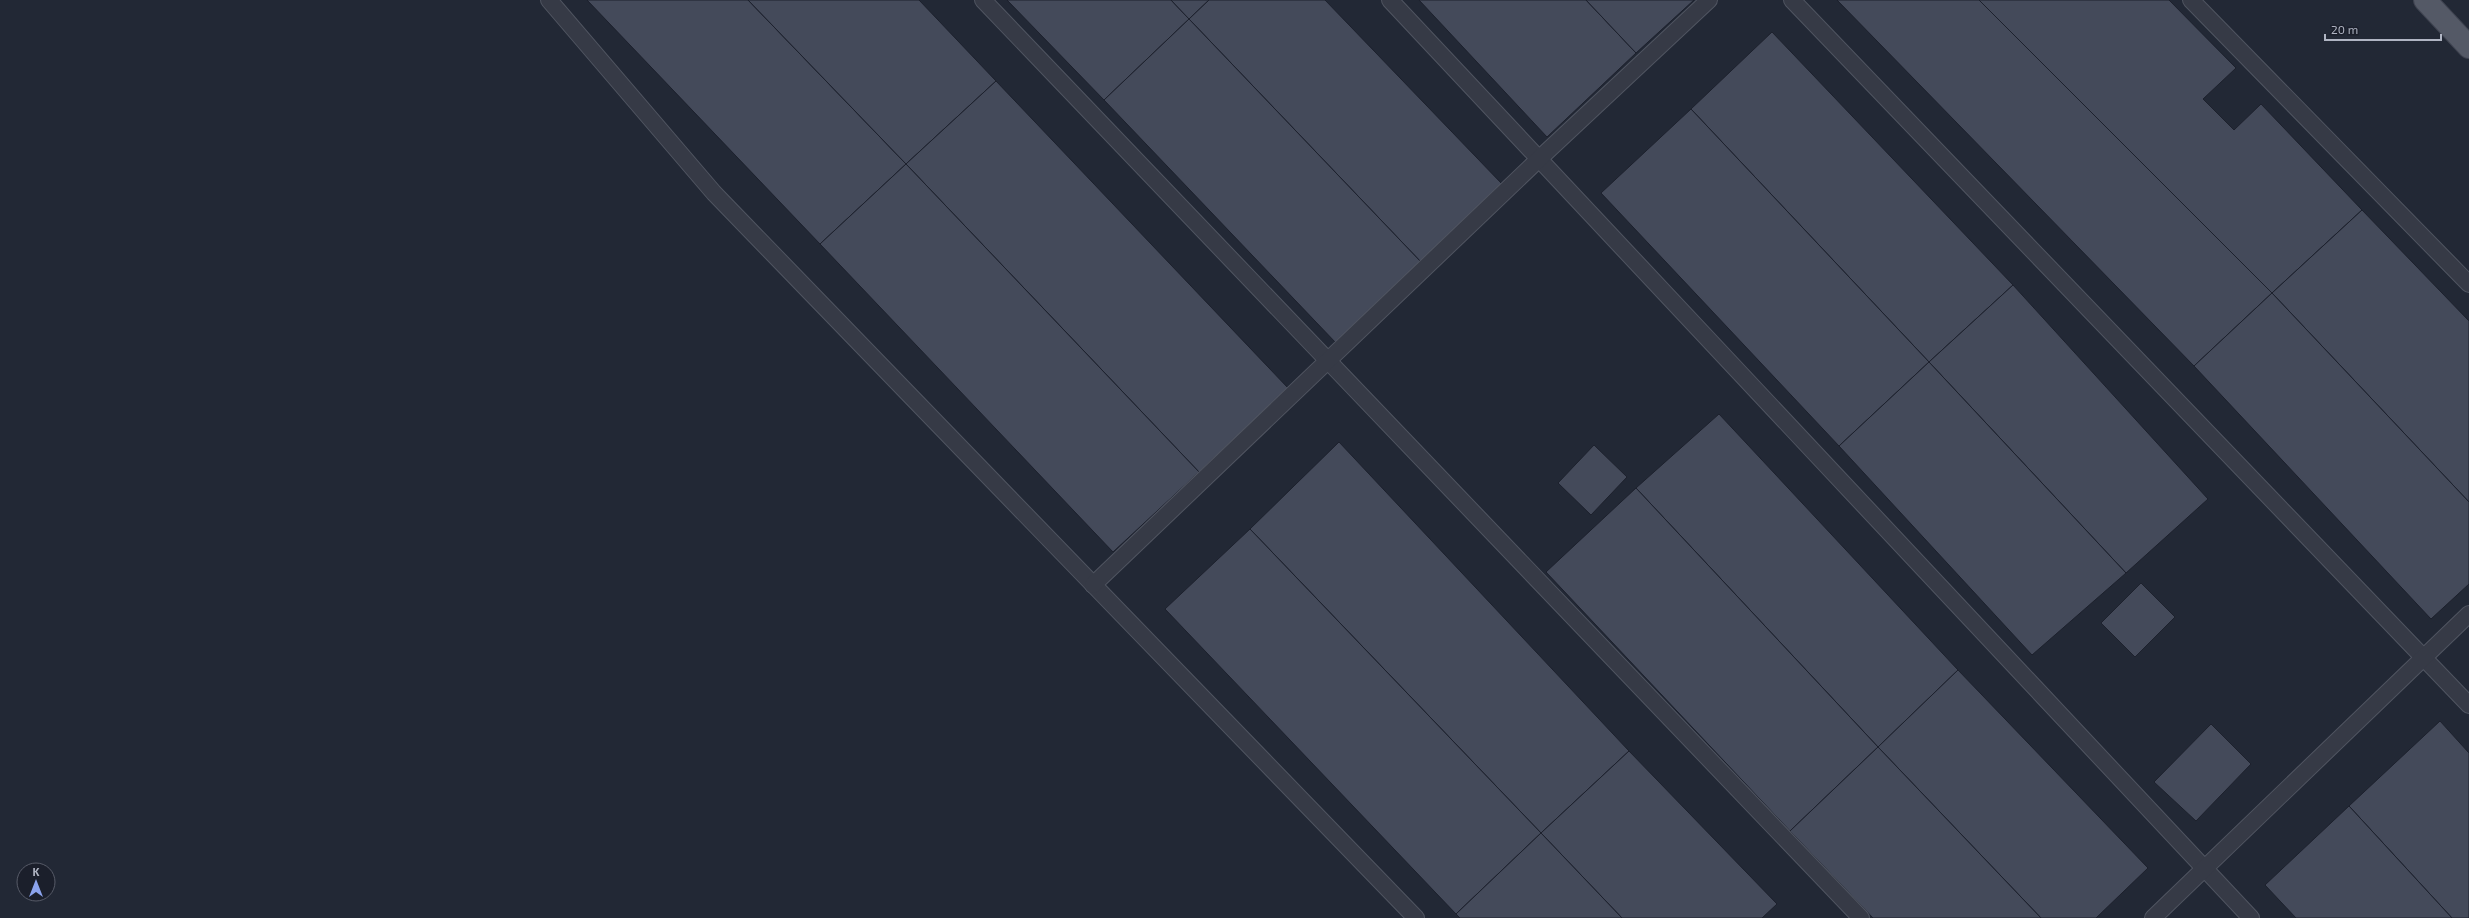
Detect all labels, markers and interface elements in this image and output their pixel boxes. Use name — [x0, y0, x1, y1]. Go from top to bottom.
scale bar — [2325, 16, 2441, 42]
text: 20 m — [2331, 22, 2358, 36]
north arrow — [16, 862, 56, 902]
text: K — [33, 865, 40, 878]

